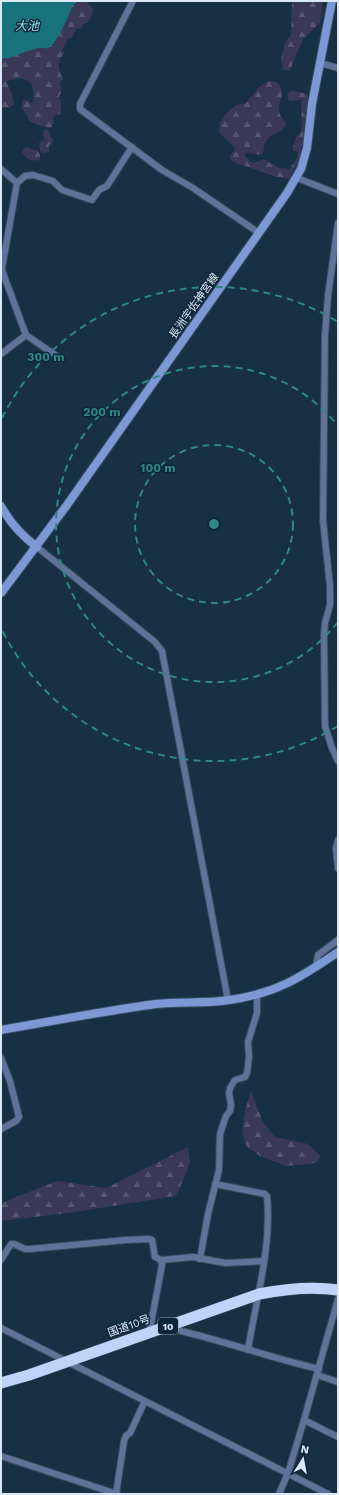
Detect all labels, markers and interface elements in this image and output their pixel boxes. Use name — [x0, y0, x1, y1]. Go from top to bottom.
water label: 大池 — [15, 19, 40, 33]
street label: 長洲宇佐神宮線 — [167, 271, 221, 341]
text: 300 m — [27, 350, 65, 364]
text: 200 m — [83, 405, 121, 419]
text: 100 m — [140, 461, 176, 475]
centre of rings — [207, 517, 221, 531]
street label: 国道10号 — [106, 1312, 152, 1340]
road number: 10 — [158, 1318, 178, 1334]
north arrow — [283, 1439, 323, 1479]
text: N — [300, 1443, 310, 1457]

